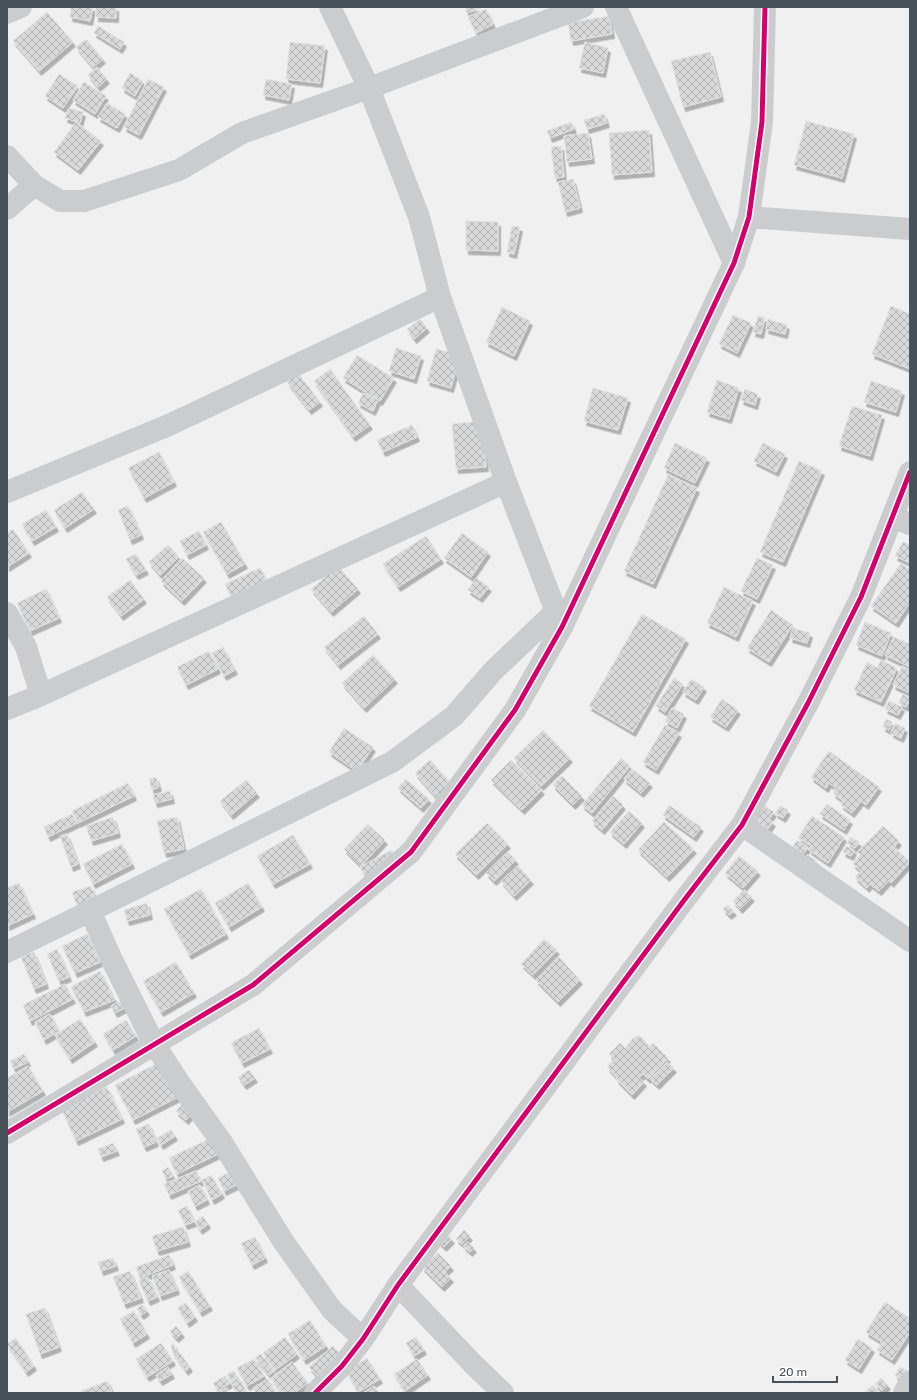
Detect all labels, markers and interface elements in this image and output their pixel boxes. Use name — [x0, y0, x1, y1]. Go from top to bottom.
scale bar — [773, 1358, 837, 1384]
text: 20 m — [779, 1365, 807, 1379]

